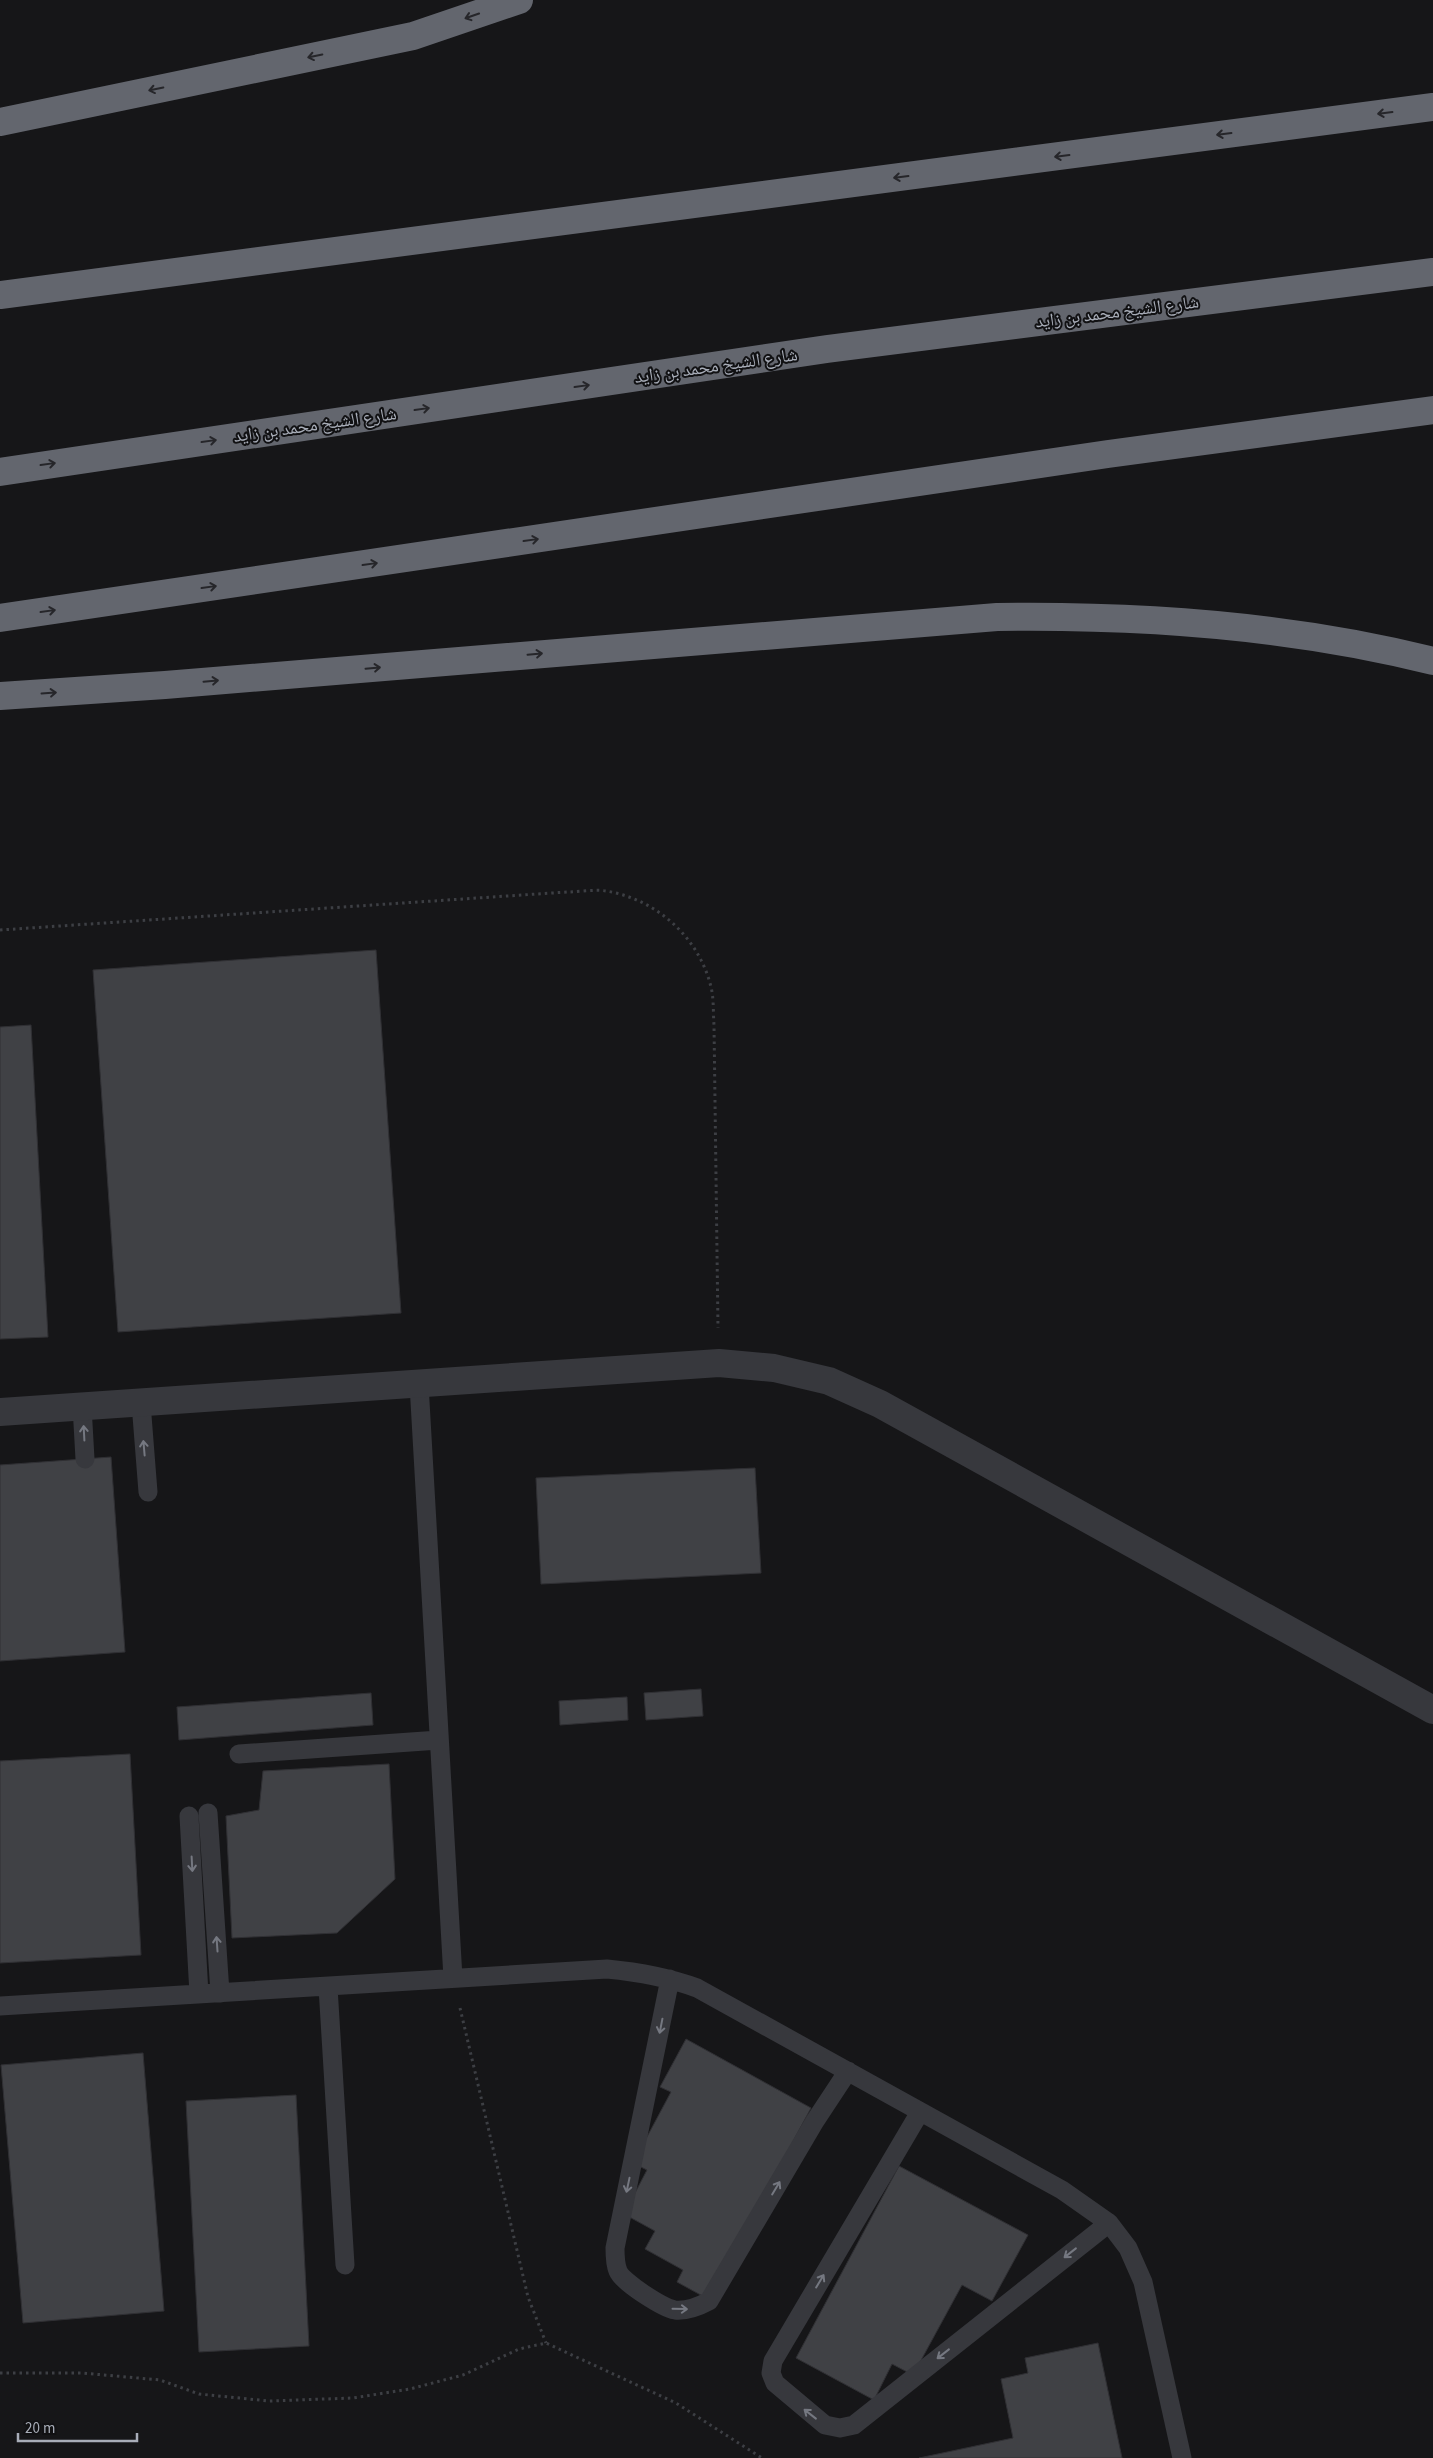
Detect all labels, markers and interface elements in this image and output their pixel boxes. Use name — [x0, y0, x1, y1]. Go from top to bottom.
one-way arrow — [465, 11, 481, 21]
one-way arrow — [308, 52, 324, 61]
one-way arrow — [149, 85, 165, 94]
one-way arrow — [1377, 108, 1393, 118]
one-way arrow — [1216, 129, 1232, 139]
one-way arrow — [1055, 151, 1071, 161]
one-way arrow — [894, 172, 910, 182]
street label: شارع الشيخ محمد بن زايد — [1034, 290, 1200, 334]
street label: شارع الشيخ محمد بن زايد — [633, 342, 799, 390]
one-way arrow — [574, 380, 590, 390]
street label: شارع الشيخ محمد بن زايد — [232, 401, 398, 449]
one-way arrow — [413, 404, 429, 414]
one-way arrow — [201, 435, 217, 445]
one-way arrow — [40, 459, 56, 469]
one-way arrow — [522, 535, 538, 545]
one-way arrow — [361, 558, 377, 568]
one-way arrow — [201, 582, 217, 592]
one-way arrow — [40, 605, 56, 615]
one-way arrow — [526, 650, 542, 659]
one-way arrow — [364, 663, 380, 673]
one-way arrow — [202, 677, 218, 686]
one-way arrow — [40, 688, 56, 697]
one-way arrow — [79, 1425, 88, 1441]
one-way arrow — [140, 1440, 149, 1456]
one-way arrow — [187, 1856, 196, 1872]
one-way arrow — [213, 1936, 222, 1952]
one-way arrow — [656, 2018, 665, 2034]
one-way arrow — [623, 2177, 632, 2193]
one-way arrow — [771, 2181, 781, 2195]
one-way arrow — [1064, 2248, 1077, 2259]
one-way arrow — [815, 2273, 825, 2288]
one-way arrow — [671, 2304, 687, 2314]
one-way arrow — [937, 2349, 950, 2360]
one-way arrow — [803, 2409, 816, 2420]
scale bar — [18, 2410, 136, 2442]
text: 20 m — [25, 2418, 55, 2439]

